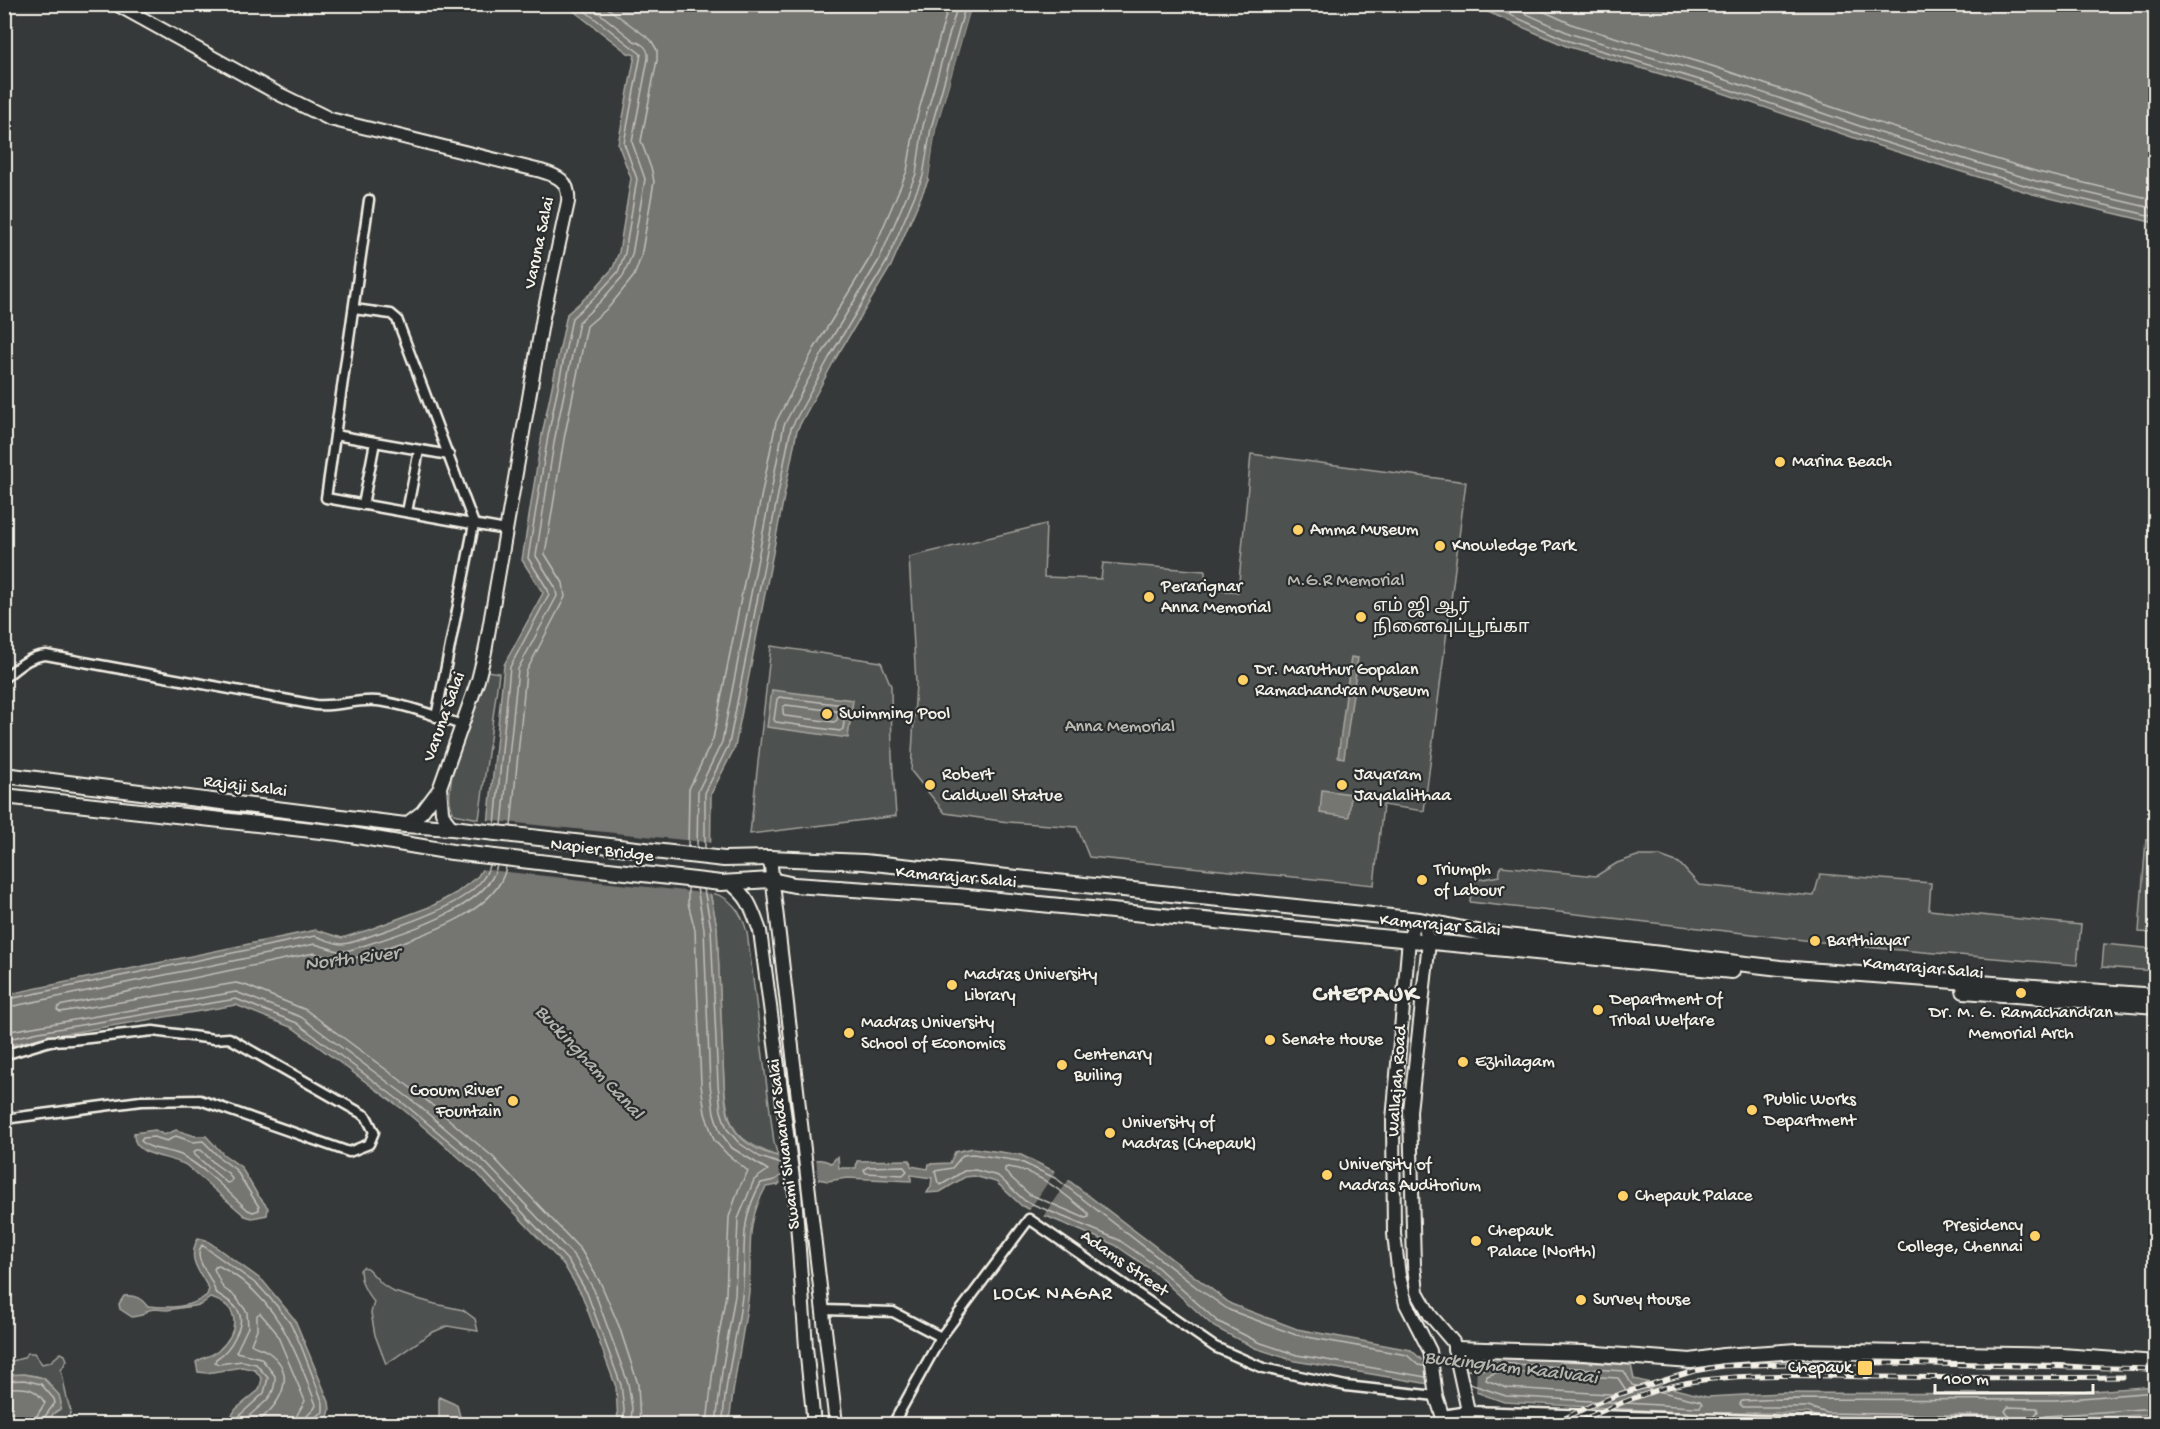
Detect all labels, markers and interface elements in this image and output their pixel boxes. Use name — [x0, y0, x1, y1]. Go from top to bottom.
street label: Varuna Salai — [520, 195, 560, 292]
place label: Marina Beach — [1792, 452, 1892, 473]
marker: Marina Beach — [1773, 455, 1787, 469]
place label: Amma Museum — [1310, 520, 1419, 541]
marker: Amma Museum — [1291, 523, 1305, 537]
place label: Knowledge Park — [1452, 536, 1578, 557]
marker: Knowledge Park — [1433, 539, 1447, 553]
park label: M.G.R Memorial — [1288, 571, 1405, 592]
place label: Perarignar Anna Memorial — [1160, 577, 1271, 619]
marker: Perarignar Anna Memorial — [1142, 590, 1156, 604]
place label: எம் ஜி ஆர் நினைவுப்பூங்கா — [1373, 595, 1530, 639]
marker: எம் ஜி ஆர் நினைவுப்பூங்கா — [1354, 610, 1368, 624]
place label: Dr. Maruthur Gopalan Ramachandran Museum — [1254, 660, 1430, 702]
street label: Varuna Salai — [419, 669, 471, 766]
marker: Dr. Maruthur Gopalan Ramachandran Museum — [1236, 673, 1250, 687]
place label: Swimming Pool — [839, 704, 950, 725]
marker: Swimming Pool — [820, 707, 834, 721]
park label: Anna Memorial — [1065, 717, 1175, 738]
place label: Robert Caldwell Statue — [942, 765, 1063, 807]
place label: Jayaram Jayalalithaa — [1354, 765, 1452, 807]
street label: Rajaji Salai — [202, 771, 288, 803]
marker: Robert Caldwell Statue — [923, 778, 937, 792]
marker: Jayaram Jayalalithaa — [1335, 778, 1349, 792]
street label: Napier Bridge — [549, 834, 656, 868]
place label: Triumph of Labour — [1433, 860, 1505, 902]
street label: Kamarajar Salai — [895, 862, 1017, 894]
marker: Triumph of Labour — [1415, 873, 1429, 887]
street label: Kamarajar Salai — [1379, 910, 1501, 942]
place label: Barthiayar — [1826, 931, 1910, 952]
marker: Barthiayar — [1808, 934, 1822, 948]
water label: North River — [303, 942, 405, 977]
street label: Kamarajar Salai — [1862, 953, 1984, 985]
place label: Madras University Library — [964, 965, 1098, 1007]
marker: Madras University Library — [945, 978, 959, 992]
district label: CHEPAUK — [1313, 981, 1421, 1010]
marker: Dr. M. G. Ramachandran Memorial Arch — [2014, 986, 2028, 1000]
place label: Department Of Tribal Welfare — [1609, 990, 1724, 1032]
water label: Buckingham Canal — [529, 1001, 648, 1126]
marker: Department Of Tribal Welfare — [1591, 1003, 1605, 1017]
place label: Dr. M. G. Ramachandran Memorial Arch — [1928, 1003, 2113, 1045]
place label: Madras University School of Economics — [861, 1013, 1007, 1055]
street label: Wallajah Road — [1384, 1023, 1412, 1137]
marker: Madras University School of Economics — [842, 1026, 856, 1040]
place label: Senate House — [1282, 1030, 1384, 1051]
marker: Senate House — [1263, 1033, 1277, 1047]
place label: Centenary Builing — [1073, 1045, 1152, 1087]
place label: Ezhilagam — [1475, 1052, 1555, 1073]
marker: Ezhilagam — [1456, 1055, 1470, 1069]
street label: Swami Sivananda Salai — [764, 1058, 806, 1230]
marker: Centenary Builing — [1055, 1058, 1069, 1072]
place label: Cooum River Fountain — [410, 1081, 503, 1123]
place label: Public Works Department — [1763, 1090, 1857, 1132]
marker: Cooum River Fountain — [506, 1094, 520, 1108]
marker: Public Works Department — [1745, 1103, 1759, 1117]
place label: University of Madras (Chepauk) — [1122, 1113, 1257, 1155]
marker: University of Madras (Chepauk) — [1103, 1126, 1117, 1140]
place label: University of Madras Auditorium — [1339, 1155, 1481, 1197]
marker: University of Madras Auditorium — [1320, 1168, 1334, 1182]
place label: Chepauk Palace — [1635, 1186, 1753, 1207]
marker: Chepauk Palace — [1616, 1189, 1630, 1203]
place label: Presidency College, Chennai — [1898, 1216, 2023, 1258]
place label: Chepauk Palace (North) — [1487, 1221, 1596, 1263]
street label: Adams Street — [1076, 1226, 1173, 1303]
marker: Presidency College, Chennai — [2028, 1229, 2042, 1243]
marker: Chepauk Palace (North) — [1469, 1234, 1483, 1248]
district label: LOCK NAGAR — [993, 1284, 1113, 1307]
place label: Survey House — [1593, 1290, 1691, 1311]
marker: Survey House — [1574, 1293, 1588, 1307]
water label: Buckingham Kaalvaai — [1423, 1347, 1602, 1391]
scale bar — [1935, 1357, 2092, 1395]
place label: Chepauk — [1788, 1358, 1854, 1379]
marker: Chepauk — [1856, 1359, 1874, 1377]
text: 100 m — [1943, 1370, 1989, 1391]

